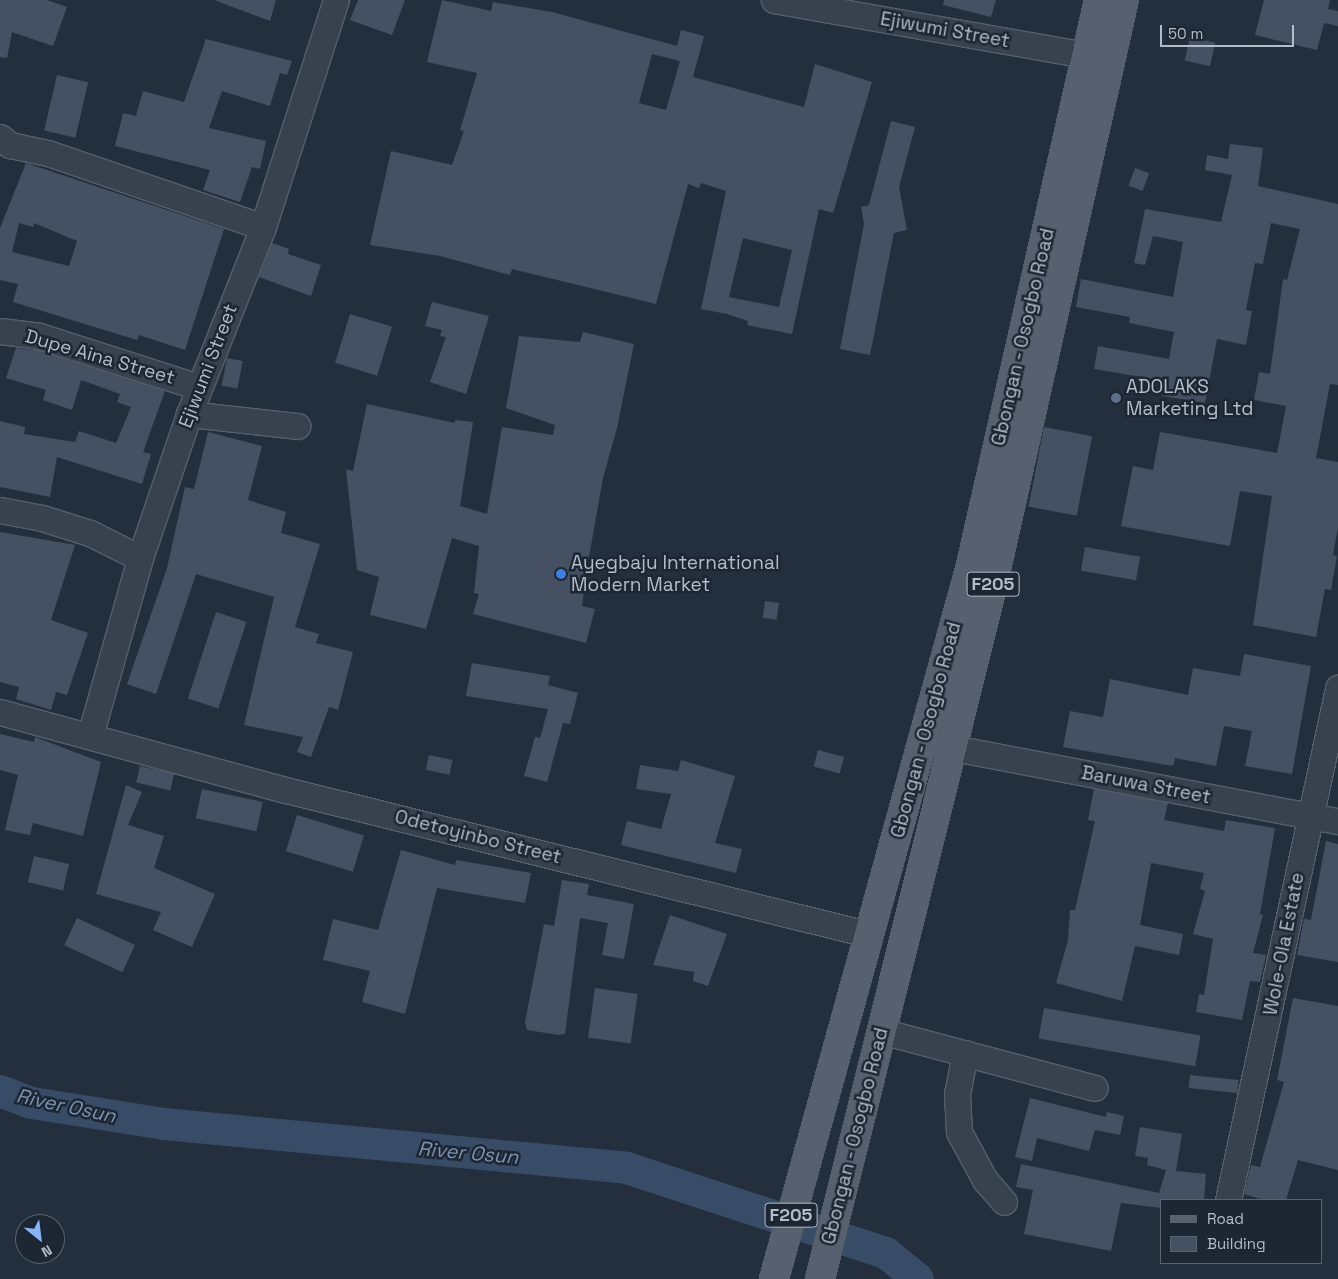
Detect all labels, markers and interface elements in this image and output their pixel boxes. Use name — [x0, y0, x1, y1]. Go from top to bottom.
street label: Ejiwumi Street — [879, 7, 1011, 53]
scale bar — [1163, 15, 1297, 47]
text: 50 m — [1168, 24, 1203, 43]
street label: Gbongan - Osogbo Road — [987, 226, 1059, 448]
street label: Ejiwumi Street — [174, 301, 242, 431]
street label: Dupe Aina Street — [22, 325, 178, 389]
place label: ADOLAKS Marketing Ltd — [1126, 376, 1253, 420]
marker: ADOLAKS Marketing Ltd — [1110, 392, 1122, 404]
place label: Ayegbaju International Modern Market — [571, 552, 780, 596]
marker: Ayegbaju International Modern Market — [555, 568, 567, 580]
road number: F205 — [966, 568, 1020, 600]
street label: Gbongan - Osogbo Road — [886, 619, 966, 841]
street label: Baruwa Street — [1079, 761, 1213, 809]
street label: Odetoyinbo Street — [392, 805, 564, 869]
street label: Wole-Ola Estate — [1259, 871, 1309, 1017]
street label: Gbongan - Osogbo Road — [817, 1025, 893, 1247]
water label: River Osun — [14, 1084, 118, 1128]
water label: River Osun — [417, 1137, 519, 1169]
legend — [1160, 1199, 1323, 1264]
road number: F205 — [764, 1200, 818, 1230]
text: Road — [1207, 1209, 1244, 1228]
north arrow — [15, 1214, 65, 1264]
text: Building — [1207, 1234, 1266, 1253]
text: N — [38, 1241, 55, 1261]

